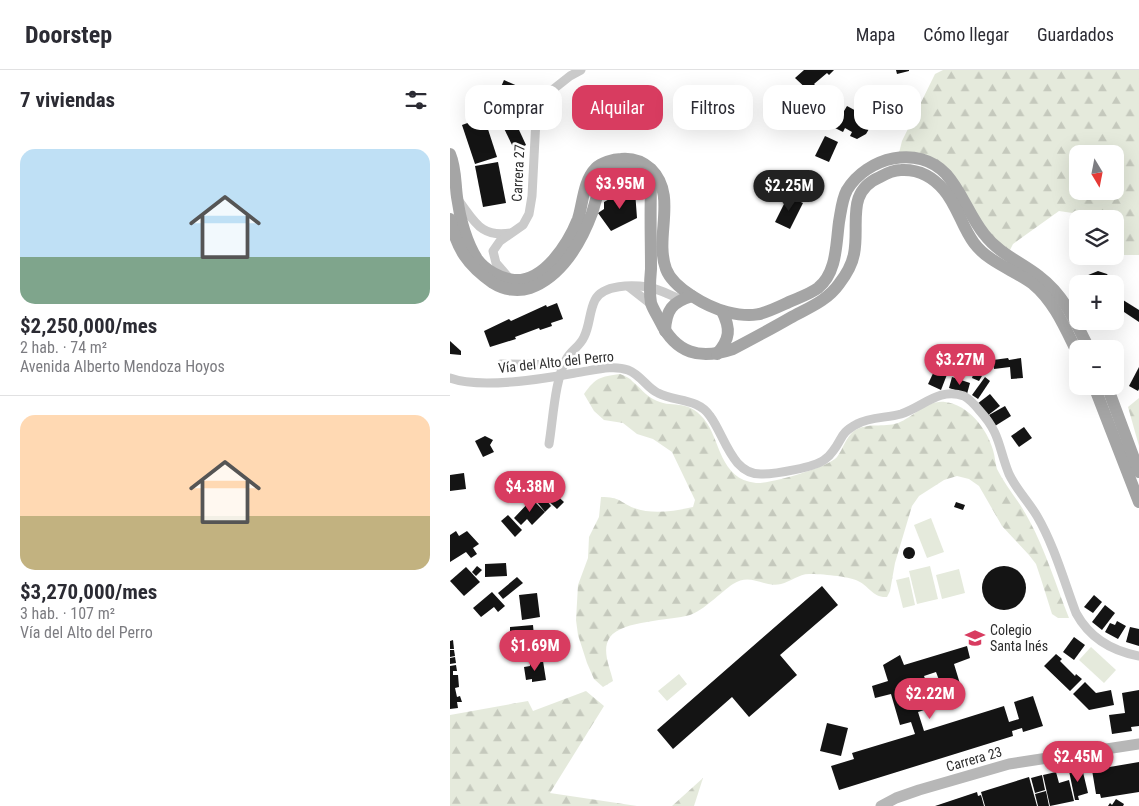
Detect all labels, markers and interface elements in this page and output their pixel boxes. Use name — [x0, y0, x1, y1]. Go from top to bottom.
text: Doorstep — [25, 21, 112, 49]
text: Mapa — [856, 24, 895, 45]
text: Cómo llegar — [923, 24, 1009, 45]
text: Guardados — [1037, 24, 1114, 45]
chip: Comprar — [465, 85, 562, 130]
chip: Alquilar — [572, 85, 663, 130]
chip: Filtros — [673, 85, 753, 130]
chip: Nuevo — [763, 85, 844, 130]
chip: Piso — [854, 85, 921, 130]
icon: filters — [402, 86, 430, 114]
text: 7 viviendas — [20, 88, 115, 112]
street label: Carrera 27 — [509, 144, 527, 202]
north arrow — [1069, 145, 1124, 200]
map controls — [1069, 145, 1124, 395]
pin: $3.95M — [579, 168, 661, 210]
pin: $2.25M — [748, 170, 830, 212]
text: $3.95M — [595, 174, 645, 193]
text: $2.25M — [764, 176, 814, 195]
icon: home — [180, 182, 270, 272]
button: layers — [1069, 210, 1124, 265]
button: + — [1069, 275, 1124, 330]
text: $2,250,000/mes — [20, 314, 157, 338]
text: 2 hab. · 74 m² — [20, 338, 107, 357]
button: − — [1069, 340, 1124, 395]
pin: $3.27M — [919, 344, 1001, 386]
street label: Vía del Alto del Perro — [497, 348, 615, 376]
text: $3.27M — [935, 350, 985, 369]
text: Avenida Alberto Mendoza Hoyos — [20, 357, 225, 376]
icon: home — [180, 447, 270, 537]
pin: $4.38M — [489, 470, 571, 513]
text: $4.38M — [505, 477, 555, 496]
text: $3,270,000/mes — [20, 580, 157, 604]
text: 3 hab. · 107 m² — [20, 604, 115, 623]
place label: Colegio Santa Inés — [990, 622, 1048, 654]
text: Vía del Alto del Perro — [20, 623, 153, 642]
school or university icon: Colegio Santa Inés — [964, 627, 986, 649]
pin: $1.69M — [494, 630, 576, 672]
text: $1.69M — [510, 636, 560, 655]
pin: $2.22M — [889, 678, 971, 720]
text: $2.22M — [905, 684, 955, 703]
pin: $2.45M — [1037, 740, 1119, 783]
street label: Carrera 23 — [944, 743, 1004, 775]
text: $2.45M — [1053, 747, 1103, 766]

